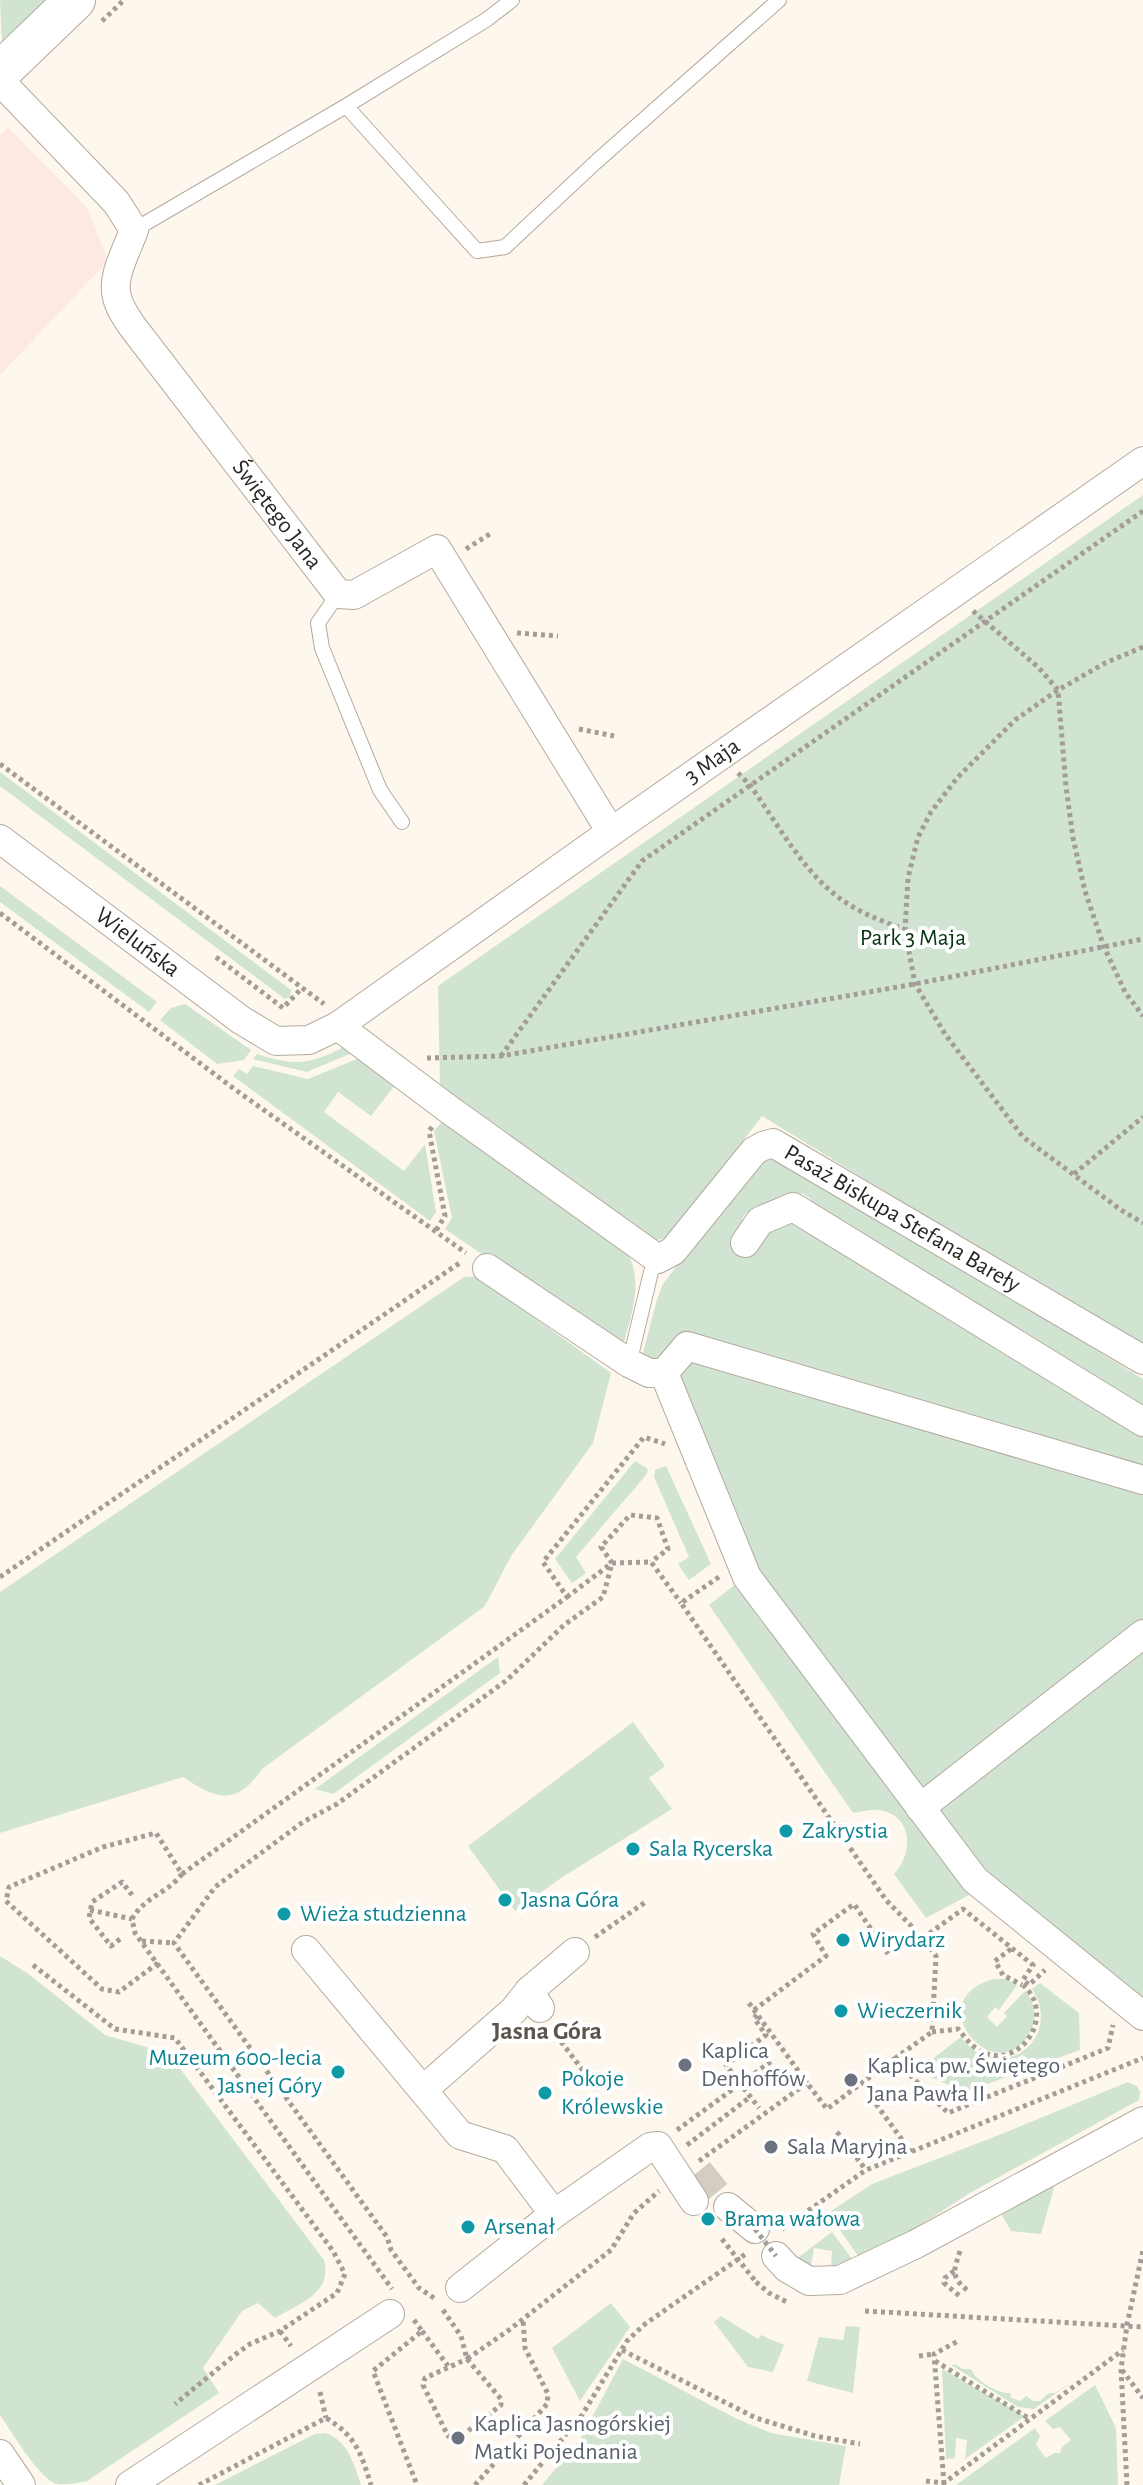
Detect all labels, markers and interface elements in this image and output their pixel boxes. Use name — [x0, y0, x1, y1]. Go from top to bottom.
street label: Świętego Jana — [228, 454, 326, 574]
street label: 3 Maja — [680, 734, 744, 789]
street label: Wieluńska — [91, 903, 184, 982]
park label: Park 3 Maja — [860, 926, 966, 950]
street label: Pasaż Biskupa Stefana Bareły — [780, 1140, 1024, 1297]
place label: Zakrystia — [802, 1819, 888, 1843]
marker: Zakrystia — [777, 1822, 795, 1840]
place label: Sala Rycerska — [649, 1837, 773, 1861]
marker: Sala Rycerska — [624, 1840, 642, 1858]
place label: Jasna Góra — [521, 1888, 619, 1912]
marker: Jasna Góra — [496, 1891, 514, 1909]
place label: Wieża studzienna — [300, 1902, 467, 1926]
marker: Wieża studzienna — [275, 1905, 293, 1923]
place label: Wirydarz — [859, 1928, 945, 1952]
marker: Wirydarz — [834, 1931, 852, 1949]
place label: Wieczernik — [857, 1999, 962, 2023]
marker: Wieczernik — [832, 2002, 850, 2020]
district label: Jasna Góra — [492, 2018, 602, 2044]
place label: Kaplica Denhoffów — [701, 2039, 805, 2091]
place label: Muzeum 600-lecia Jasnej Góry — [148, 2046, 322, 2098]
place label: Kaplica pw. Świętego Jana Pawła II — [867, 2052, 1060, 2106]
marker: Kaplica Denhoffów — [676, 2056, 694, 2074]
marker: Muzeum 600-lecia Jasnej Góry — [329, 2063, 347, 2081]
place label: Pokoje Królewskie — [561, 2067, 663, 2119]
marker: Kaplica pw. Świętego Jana Pawła II — [842, 2071, 860, 2089]
marker: Pokoje Królewskie — [536, 2084, 554, 2102]
place label: Sala Maryjna — [787, 2135, 908, 2159]
marker: Sala Maryjna — [762, 2138, 780, 2156]
place label: Brama wałowa — [724, 2207, 861, 2231]
marker: Brama wałowa — [699, 2210, 717, 2228]
place label: Arsenał — [484, 2215, 556, 2239]
marker: Arsenał — [459, 2218, 477, 2236]
place label: Kaplica Jasnogórskiej Matki Pojednania — [474, 2412, 671, 2464]
marker: Kaplica Jasnogórskiej Matki Pojednania — [449, 2429, 467, 2447]

